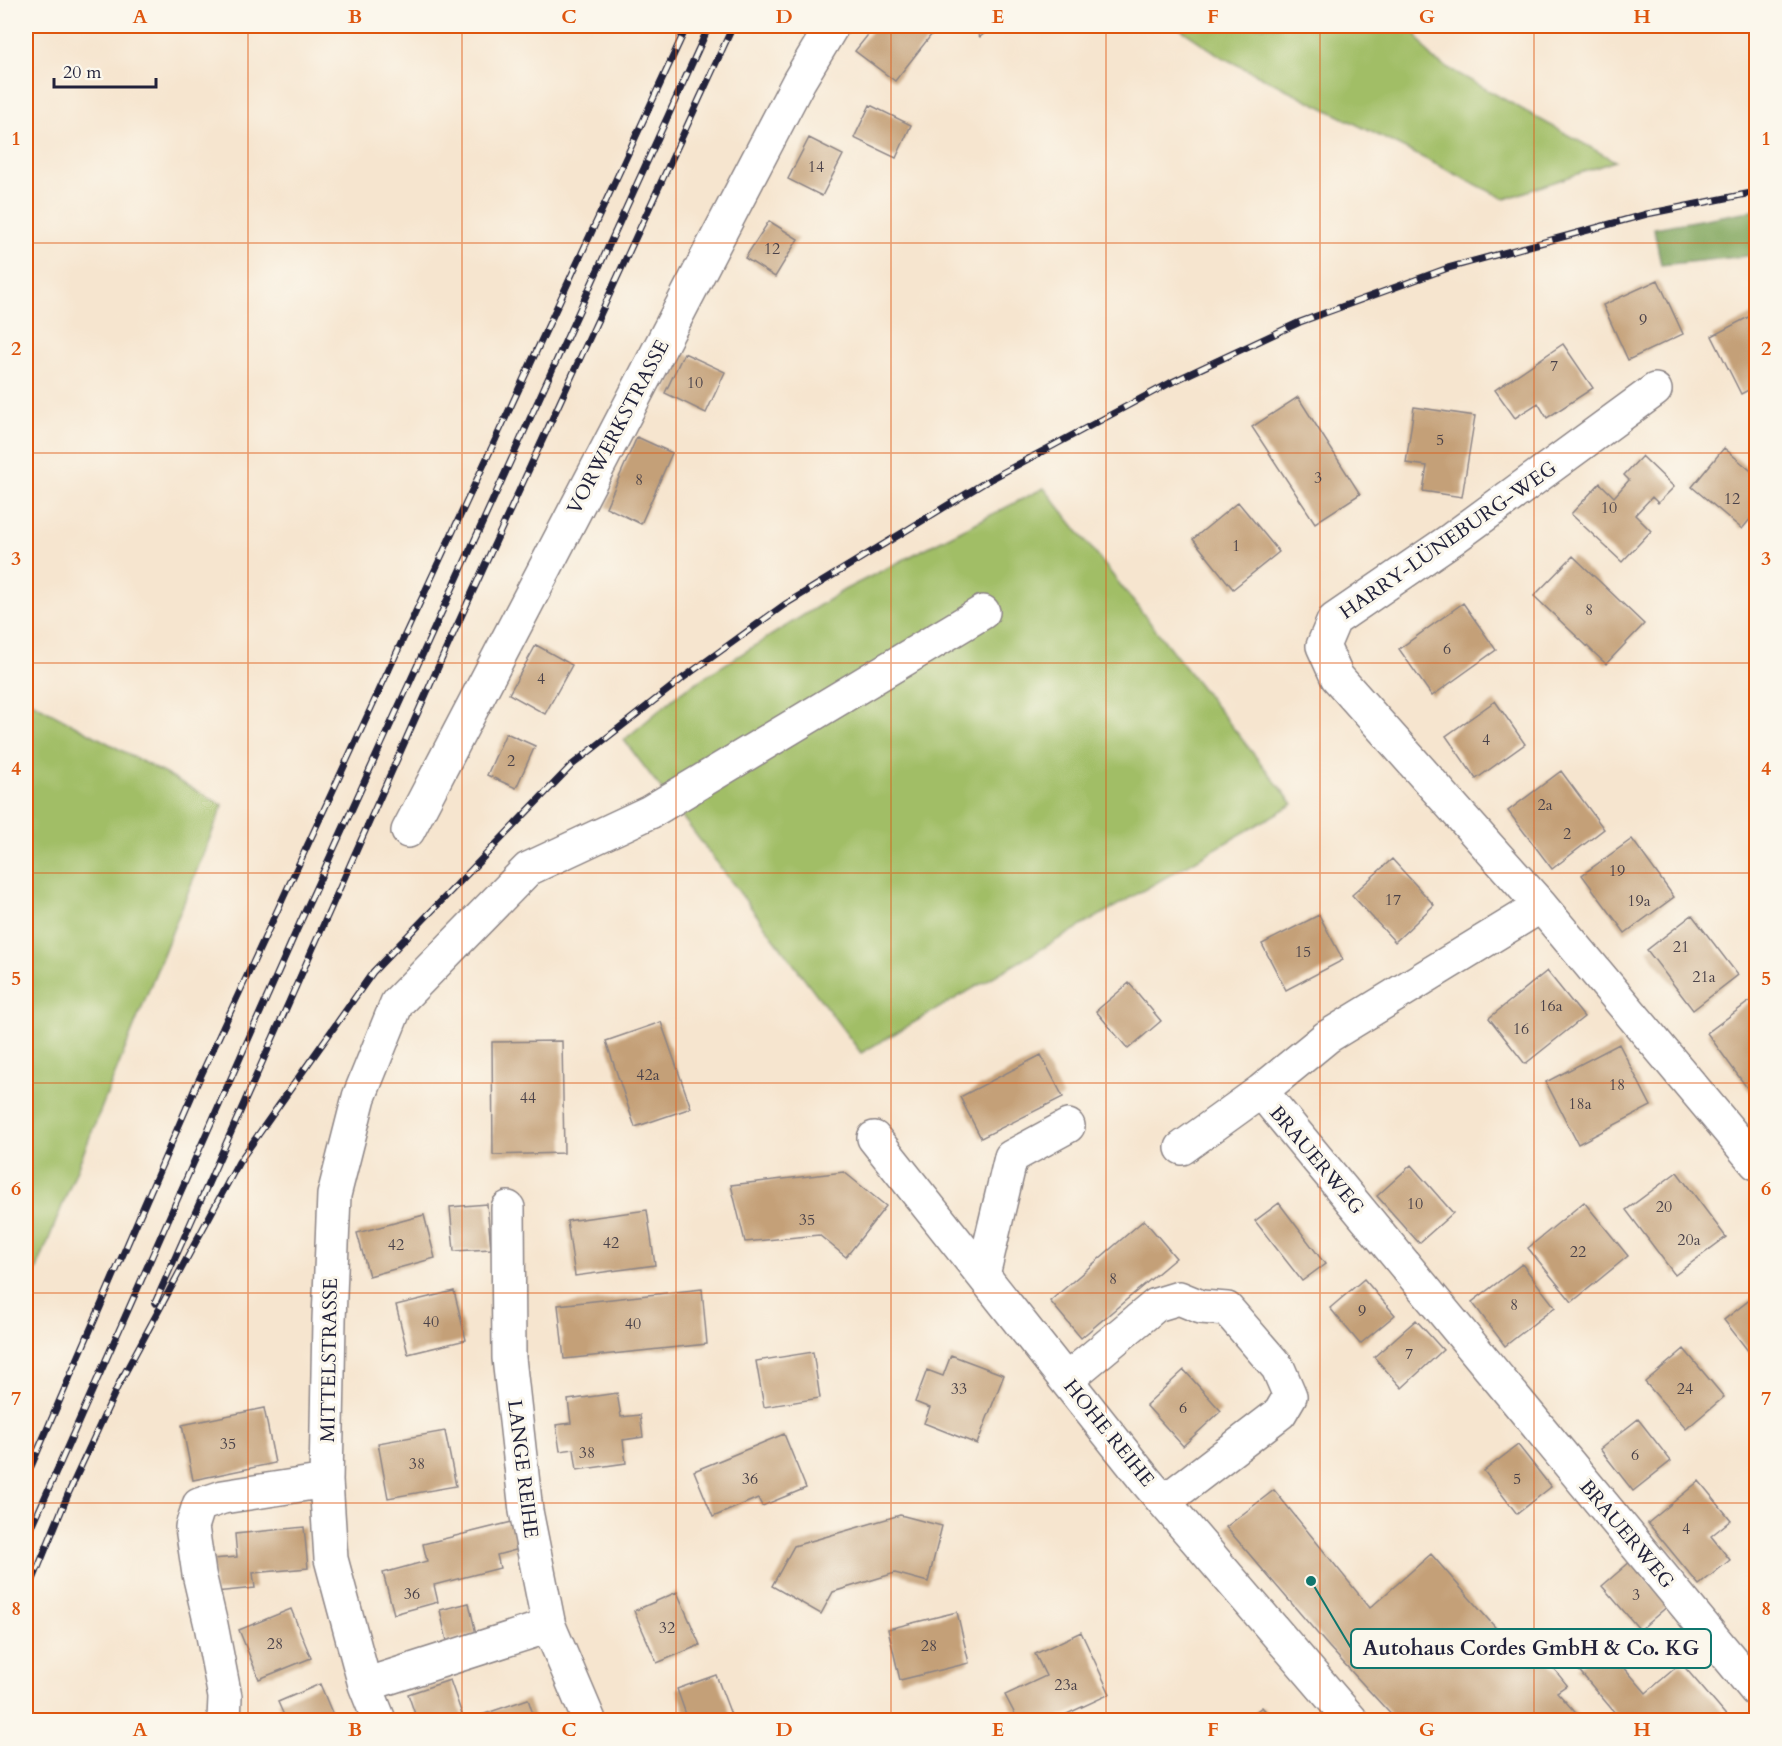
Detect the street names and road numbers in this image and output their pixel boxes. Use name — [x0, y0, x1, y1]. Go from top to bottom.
street label: VORWERKSTRASSE — [561, 335, 675, 519]
street label: HARRY-LÜNEBURG-WEG — [1334, 455, 1562, 625]
street label: BRAUERWEG — [1263, 1100, 1371, 1220]
street label: MITTELSTRASSE — [314, 1277, 344, 1443]
street label: HOHE REIHE — [1057, 1374, 1161, 1492]
street label: LANGE REIHE — [501, 1398, 545, 1540]
street label: BRAUERWEG — [1573, 1474, 1681, 1594]

